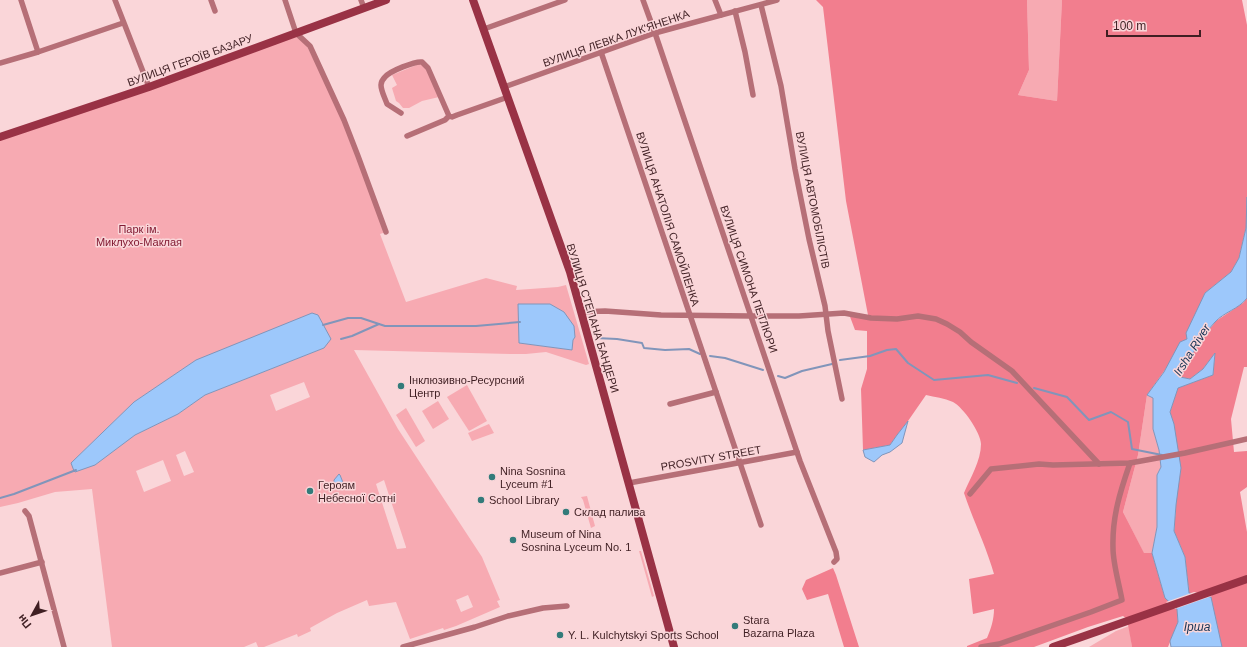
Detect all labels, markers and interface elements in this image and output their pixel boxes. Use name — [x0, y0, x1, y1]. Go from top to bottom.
street label: ВУЛИЦЯ ЛЕВКА ЛУК'ЯНЕНКА — [541, 7, 691, 69]
scale bar — [1107, 12, 1200, 38]
text: 100 m — [1113, 19, 1146, 33]
street label: ВУЛИЦЯ ГЕРОЇВ БАЗАРУ — [126, 31, 255, 88]
street label: ВУЛИЦЯ АНАТОЛІЯ САМОЙЛЕНКА — [634, 130, 702, 308]
street label: ВУЛИЦЯ АВТОМОБІЛІСТІВ — [794, 130, 832, 270]
street label: ВУЛИЦЯ СИМОНА ПЕТЛЮРИ — [718, 204, 780, 354]
park label: Парк ім. Миклухо-Маклая — [96, 223, 182, 248]
street label: ВУЛИЦЯ СТЕПАНА БАНДЕРИ — [565, 242, 621, 394]
water label: Irsha River — [1171, 321, 1214, 378]
place label: Інклюзивно-Ресурсний Центр — [409, 374, 524, 399]
marker: Інклюзивно-Ресурсний Центр — [396, 381, 406, 391]
street label: PROSVITY STREET — [660, 443, 762, 473]
place label: Nina Sosnina Lyceum #1 — [500, 465, 566, 490]
marker: Nina Sosnina Lyceum #1 — [487, 472, 497, 482]
place label: Героям Небесної Сотні — [318, 479, 395, 504]
marker: Героям Небесної Сотні — [305, 486, 315, 496]
place label: School Library — [489, 494, 560, 506]
marker: School Library — [476, 495, 486, 505]
place label: Склад палива — [574, 506, 646, 518]
marker: Склад палива — [561, 507, 571, 517]
place label: Museum of Nina Sosnina Lyceum No. 1 — [521, 528, 631, 553]
marker: Museum of Nina Sosnina Lyceum No. 1 — [508, 535, 518, 545]
north arrow — [12, 595, 52, 635]
text: Пн — [15, 612, 34, 631]
place label: Stara Bazarna Plaza — [743, 614, 815, 639]
water label: Ірша — [1184, 620, 1211, 634]
marker: Stara Bazarna Plaza — [730, 621, 740, 631]
place label: Y. L. Kulchytskyi Sports School — [568, 629, 719, 641]
marker: Y. L. Kulchytskyi Sports School — [555, 630, 565, 640]

